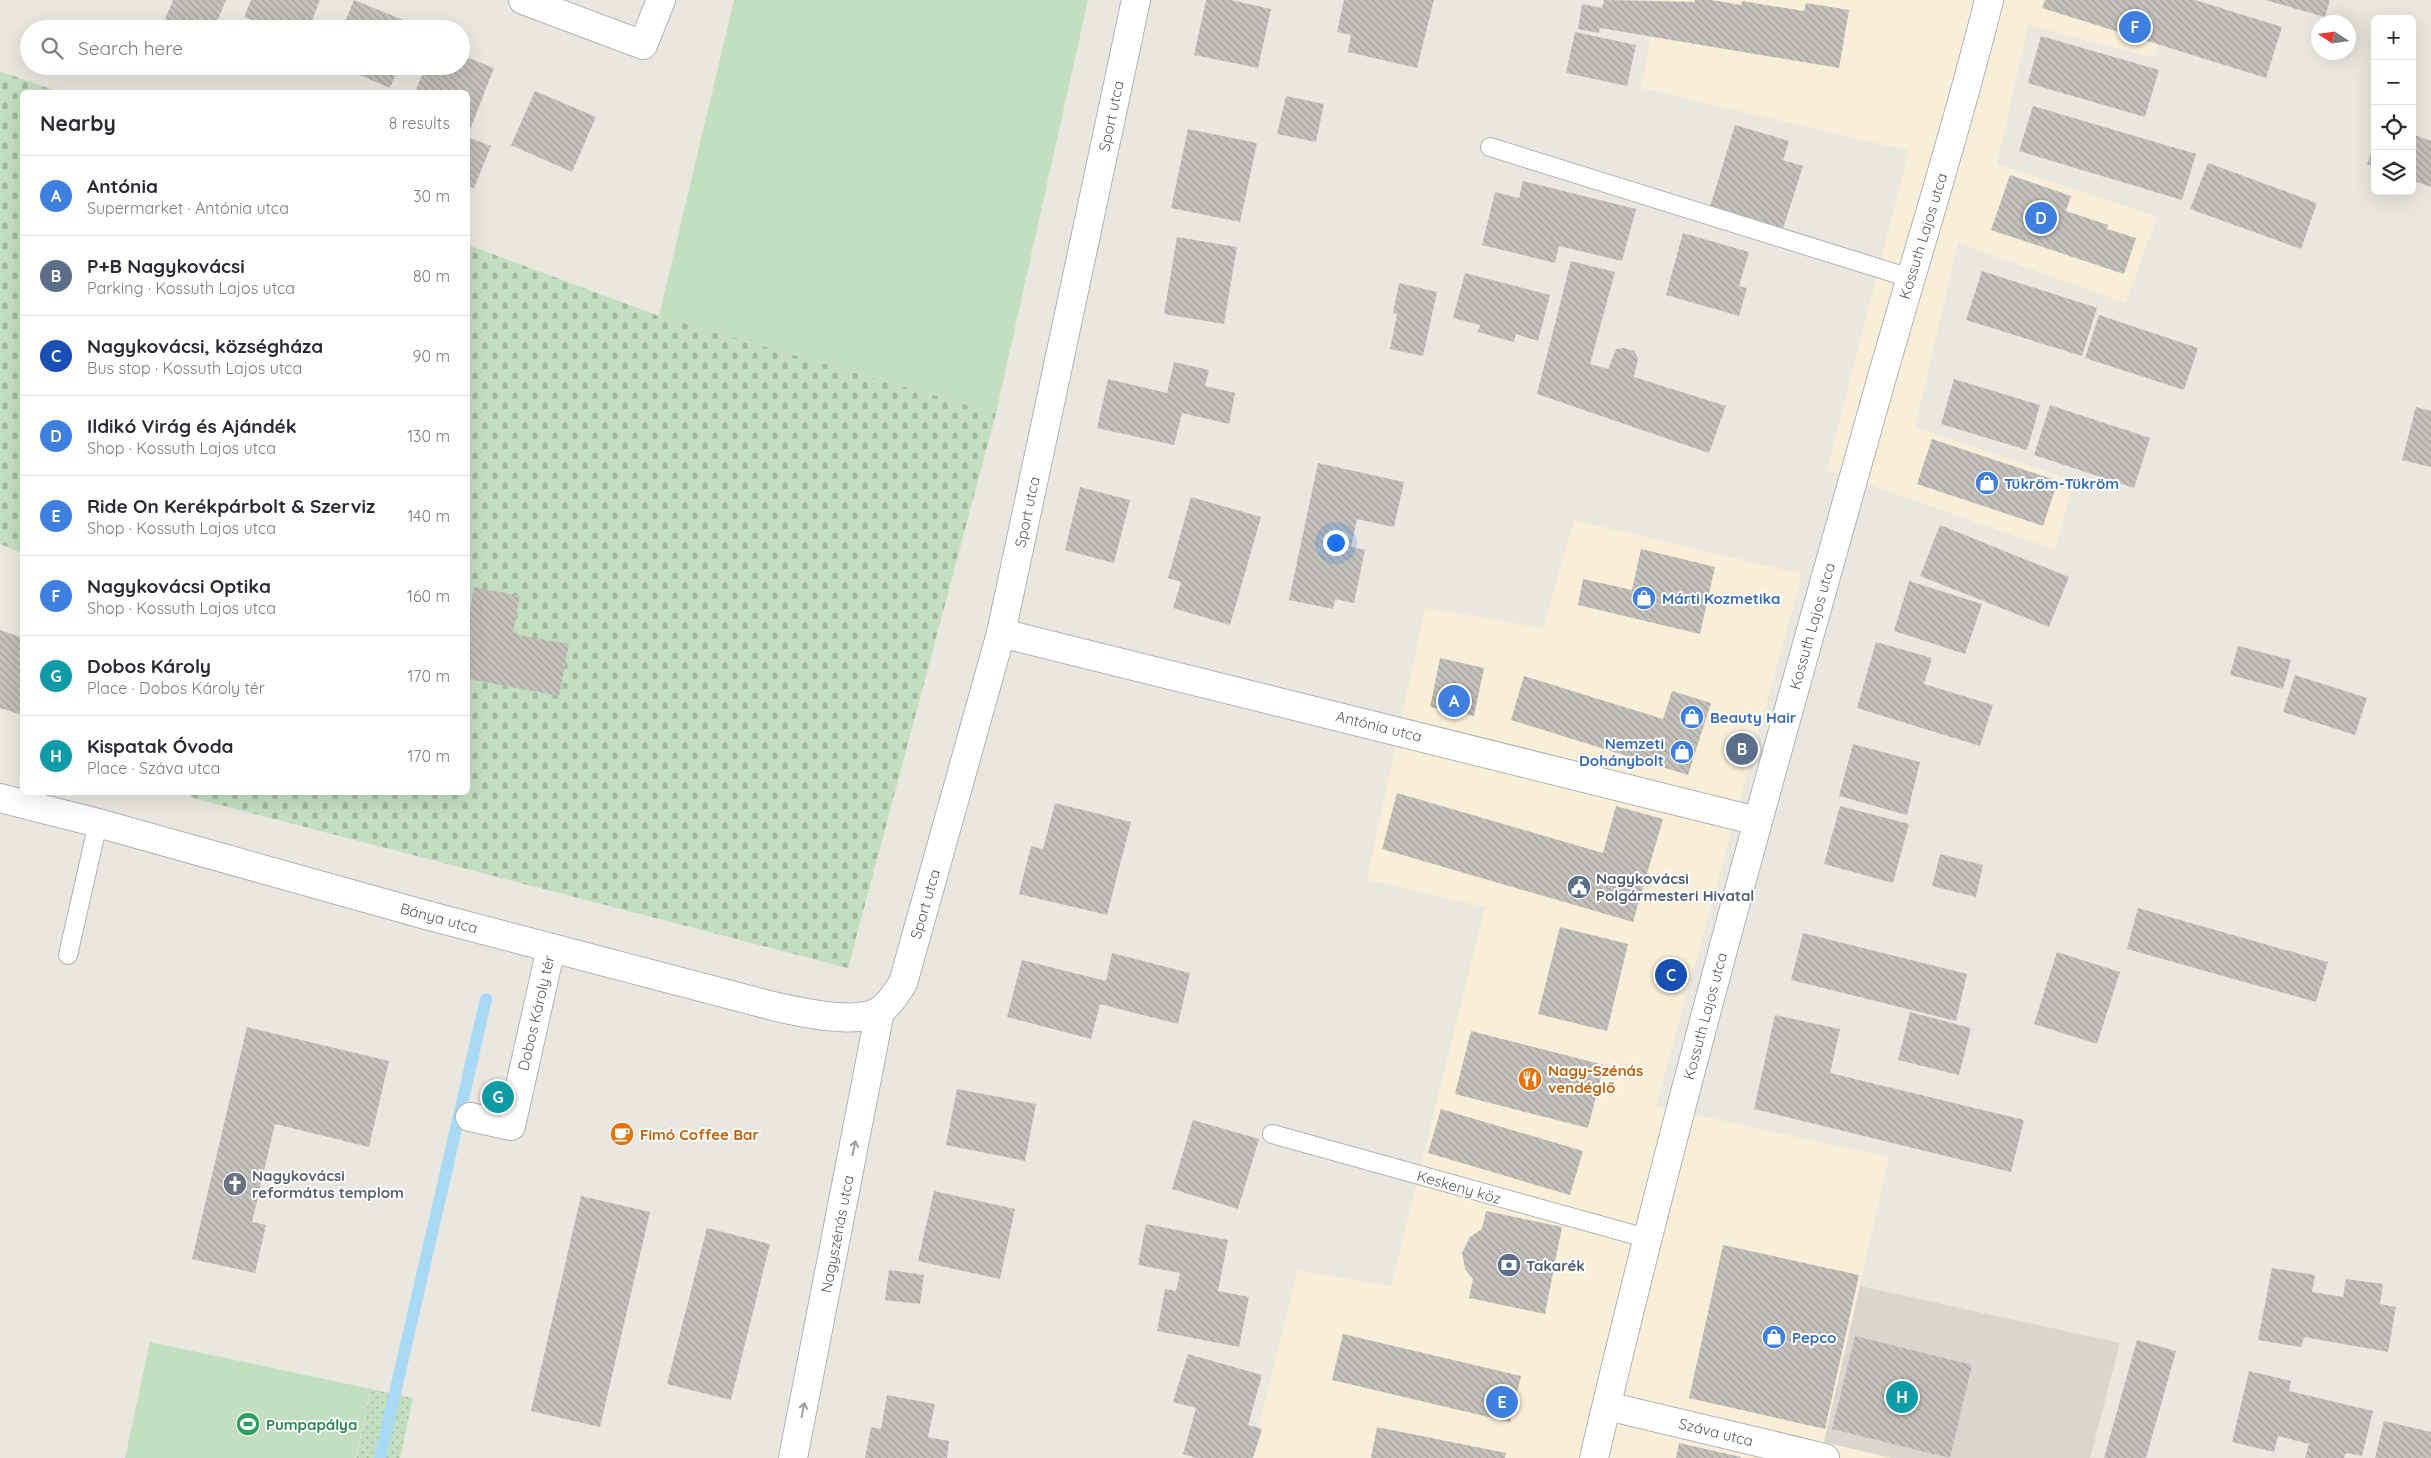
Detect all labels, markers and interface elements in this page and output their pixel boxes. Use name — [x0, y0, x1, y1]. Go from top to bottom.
pin: F — [2119, 8, 2151, 46]
north arrow — [2311, 15, 2356, 60]
map controls — [2371, 15, 2416, 195]
button: + — [2371, 15, 2416, 60]
search box — [20, 20, 470, 75]
icon: search — [38, 34, 66, 62]
text: Search here — [78, 36, 183, 60]
button: − — [2371, 60, 2416, 105]
street label: Sport utca — [1094, 79, 1128, 153]
button: locate — [2371, 105, 2416, 150]
text: Nearby — [40, 110, 116, 136]
text: 8 results — [389, 113, 450, 133]
button: layers — [2371, 150, 2416, 195]
street label: Kossuth Lajos utca — [1895, 171, 1951, 301]
text: Antónia — [87, 174, 158, 198]
text: A — [51, 186, 61, 206]
text: 30 m — [413, 186, 450, 206]
text: Supermarket · Antónia utca — [87, 198, 289, 218]
pin: D — [2025, 199, 2057, 237]
text: P+B Nagykovácsi — [87, 254, 245, 278]
text: B — [51, 266, 61, 286]
text: 80 m — [413, 266, 450, 286]
text: Parking · Kossuth Lajos utca — [87, 278, 295, 298]
text: Nagykovácsi, községháza — [87, 334, 323, 358]
text: C — [51, 346, 61, 366]
text: 90 m — [413, 346, 450, 366]
text: Bus stop · Kossuth Lajos utca — [87, 358, 302, 378]
text: Ildikó Virág és Ajándék — [87, 414, 297, 438]
text: D — [50, 426, 62, 446]
text: 130 m — [407, 426, 450, 446]
text: Shop · Kossuth Lajos utca — [87, 438, 276, 458]
shop icon: Tükröm-Tükröm — [1974, 470, 2000, 496]
place label: Tükröm-Tükröm — [2004, 474, 2119, 493]
street label: Sport utca — [1010, 475, 1044, 549]
text: Ride On Kerékpárbolt & Szerviz — [87, 494, 375, 518]
text: E — [51, 506, 61, 526]
text: 140 m — [407, 506, 450, 526]
text: Shop · Kossuth Lajos utca — [87, 518, 276, 538]
your location — [1323, 530, 1349, 556]
street label: Kossuth Lajos utca — [1785, 560, 1839, 692]
text: Nagykovácsi Optika — [87, 574, 271, 598]
shop icon: Márti Kozmetika — [1631, 585, 1657, 611]
text: F — [52, 586, 61, 606]
text: 160 m — [407, 586, 450, 606]
place label: Márti Kozmetika — [1662, 589, 1780, 608]
text: Shop · Kossuth Lajos utca — [87, 598, 276, 618]
text: Dobos Károly — [87, 654, 211, 678]
text: G — [50, 666, 62, 686]
text: 170 m — [407, 666, 450, 686]
text: Place · Dobos Károly tér — [87, 678, 265, 698]
pin: A — [1438, 682, 1470, 720]
shop icon: Beauty Hair — [1679, 704, 1705, 730]
street label: Antónia utca — [1334, 706, 1424, 746]
place label: Beauty Hair — [1710, 708, 1797, 727]
pin: B — [1726, 730, 1758, 768]
text: Kispatak Óvoda — [87, 734, 234, 758]
place label: Nemzeti Dohánybolt — [1579, 734, 1664, 770]
shop icon: Nemzeti Dohánybolt — [1669, 739, 1695, 765]
text: H — [50, 746, 62, 766]
text: 170 m — [407, 746, 450, 766]
text: Place · Száva utca — [87, 758, 220, 778]
street label: Sport utca — [906, 867, 944, 941]
place label: Nagykovácsi Polgármesteri Hivatal — [1596, 869, 1754, 905]
public building icon: Nagykovácsi Polgármesteri Hivatal — [1566, 874, 1592, 900]
street label: Bánya utca — [398, 899, 480, 937]
street label: Kossuth Lajos utca — [1679, 950, 1731, 1082]
street label: Dobos Károly tér — [513, 953, 559, 1073]
pin: C — [1655, 956, 1687, 994]
place label: Nagy-Szénás vendéglő — [1548, 1061, 1643, 1097]
restaurant icon: Nagy-Szénás vendéglő — [1517, 1066, 1543, 1092]
pin: G — [482, 1078, 514, 1116]
cafe icon: Fimó Coffee Bar — [609, 1121, 635, 1147]
place label: Fimó Coffee Bar — [640, 1125, 759, 1144]
one-way arrow — [849, 1140, 859, 1156]
place label: Nagykovácsi református templom — [252, 1166, 404, 1202]
street label: Keskeny köz — [1415, 1166, 1503, 1208]
church icon: Nagykovácsi református templom — [222, 1171, 248, 1197]
street label: Nagyszénás utca — [816, 1173, 858, 1295]
bank icon: Takarék — [1496, 1252, 1522, 1278]
place label: Takarék — [1526, 1256, 1585, 1275]
shop icon: Pepco — [1761, 1324, 1787, 1350]
place label: Pepco — [1792, 1328, 1836, 1347]
pin: H — [1886, 1378, 1918, 1416]
pin: E — [1486, 1383, 1518, 1421]
one-way arrow — [798, 1403, 808, 1419]
sports icon: Pumpapálya — [235, 1411, 261, 1437]
street label: Száva utca — [1677, 1414, 1755, 1450]
place label: Pumpapálya — [266, 1415, 357, 1434]

